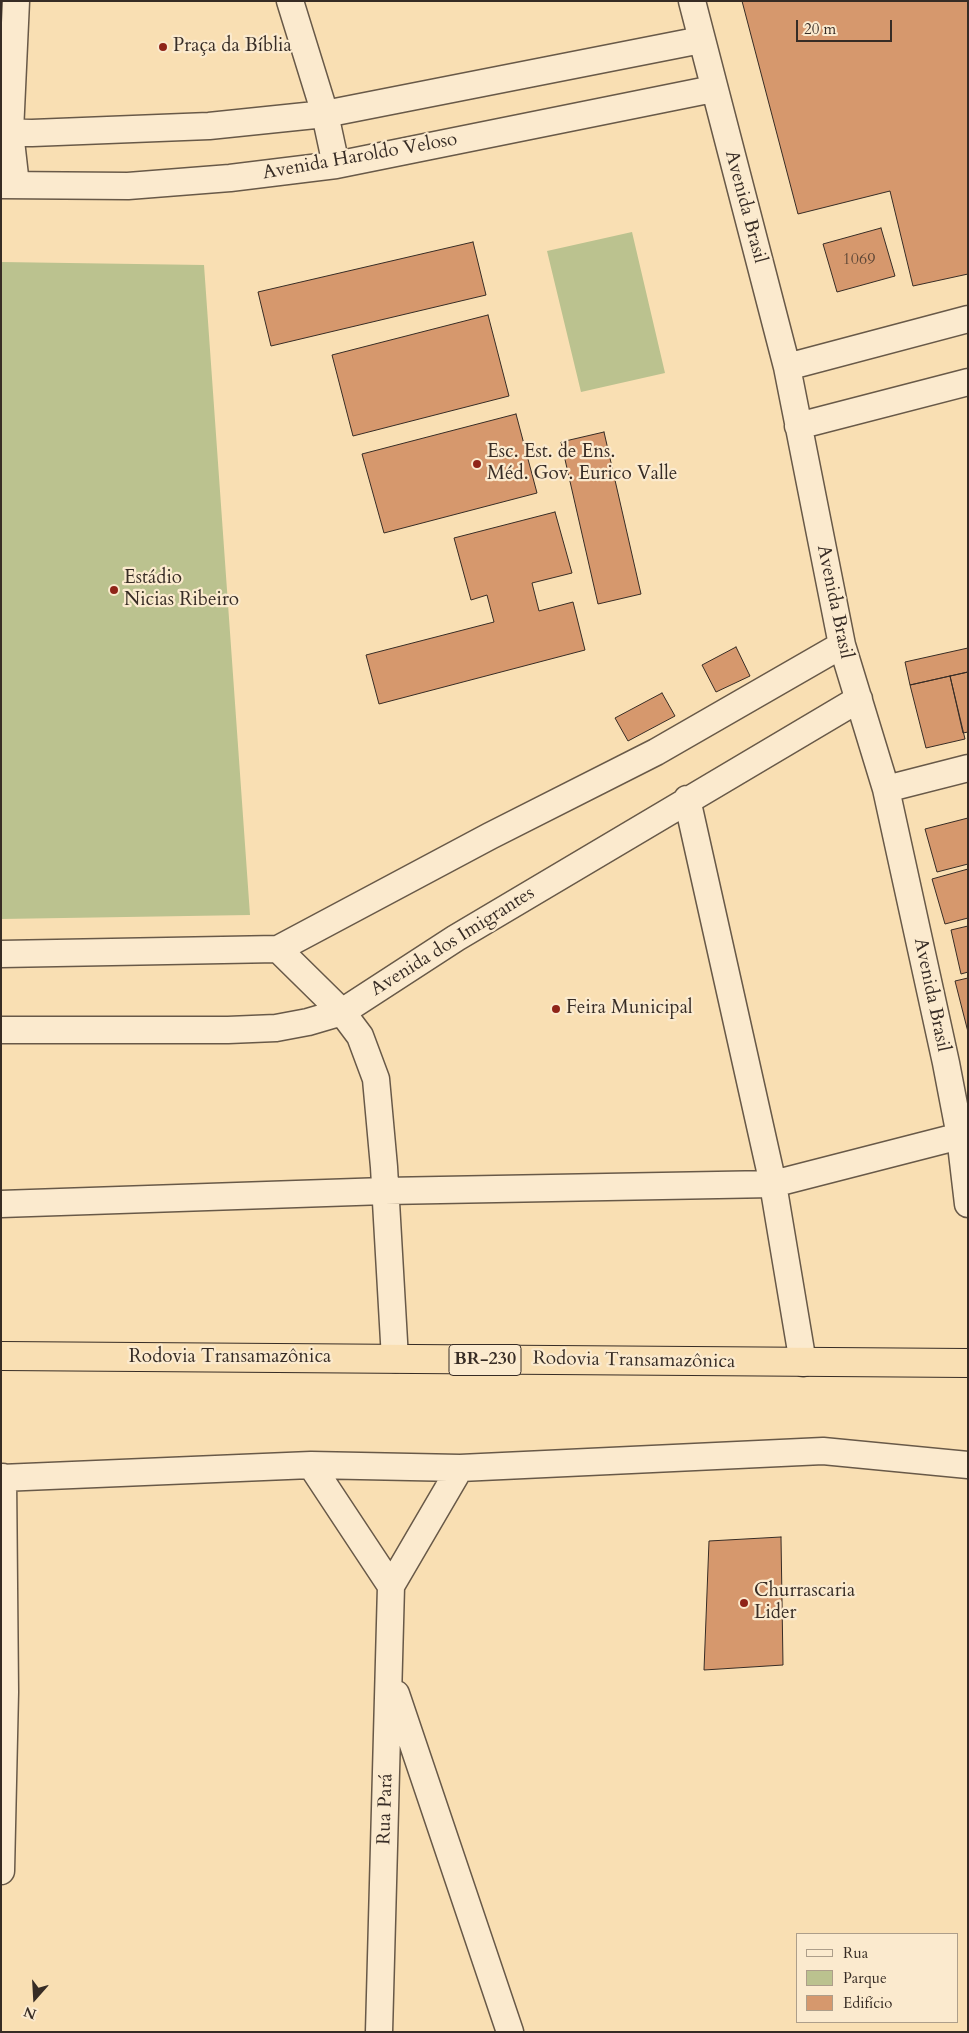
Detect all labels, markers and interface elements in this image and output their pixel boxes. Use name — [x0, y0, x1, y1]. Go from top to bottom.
scale bar — [799, 10, 895, 42]
text: 20 m — [804, 19, 836, 39]
place label: Praça da Bíblia — [173, 36, 292, 58]
marker: Praça da Bíblia — [157, 41, 169, 53]
street label: Avenida Haroldo Veloso — [261, 129, 459, 185]
street label: Avenida Brasil — [719, 148, 771, 266]
house number: 1069 — [843, 250, 875, 270]
place label: Esc. Est. de Ens. Méd. Gov. Eurico Valle — [487, 442, 677, 486]
marker: Esc. Est. de Ens. Méd. Gov. Eurico Valle — [471, 458, 483, 470]
street label: Avenida Brasil — [811, 543, 857, 661]
place label: Estádio Nicias Ribeiro — [124, 568, 239, 612]
marker: Estádio Nicias Ribeiro — [108, 584, 120, 596]
street label: Avenida dos Imigrantes — [367, 882, 539, 1002]
street label: Avenida Brasil — [908, 936, 954, 1054]
place label: Feira Municipal — [566, 998, 693, 1020]
marker: Feira Municipal — [550, 1003, 562, 1015]
road number: BR-230 — [449, 1344, 521, 1376]
street label: Rodovia Transamazônica — [129, 1347, 331, 1369]
street label: Rodovia Transamazônica — [533, 1348, 735, 1374]
place label: Churrascaria Lider — [754, 1581, 855, 1625]
marker: Churrascaria Lider — [738, 1597, 750, 1609]
street label: Rua Pará — [373, 1773, 399, 1845]
legend — [796, 1933, 959, 2023]
text: Rua — [843, 1943, 868, 1963]
text: Parque — [843, 1968, 887, 1988]
north arrow — [10, 1973, 60, 2023]
text: Edifício — [843, 1993, 892, 2013]
text: N — [21, 2002, 39, 2024]

